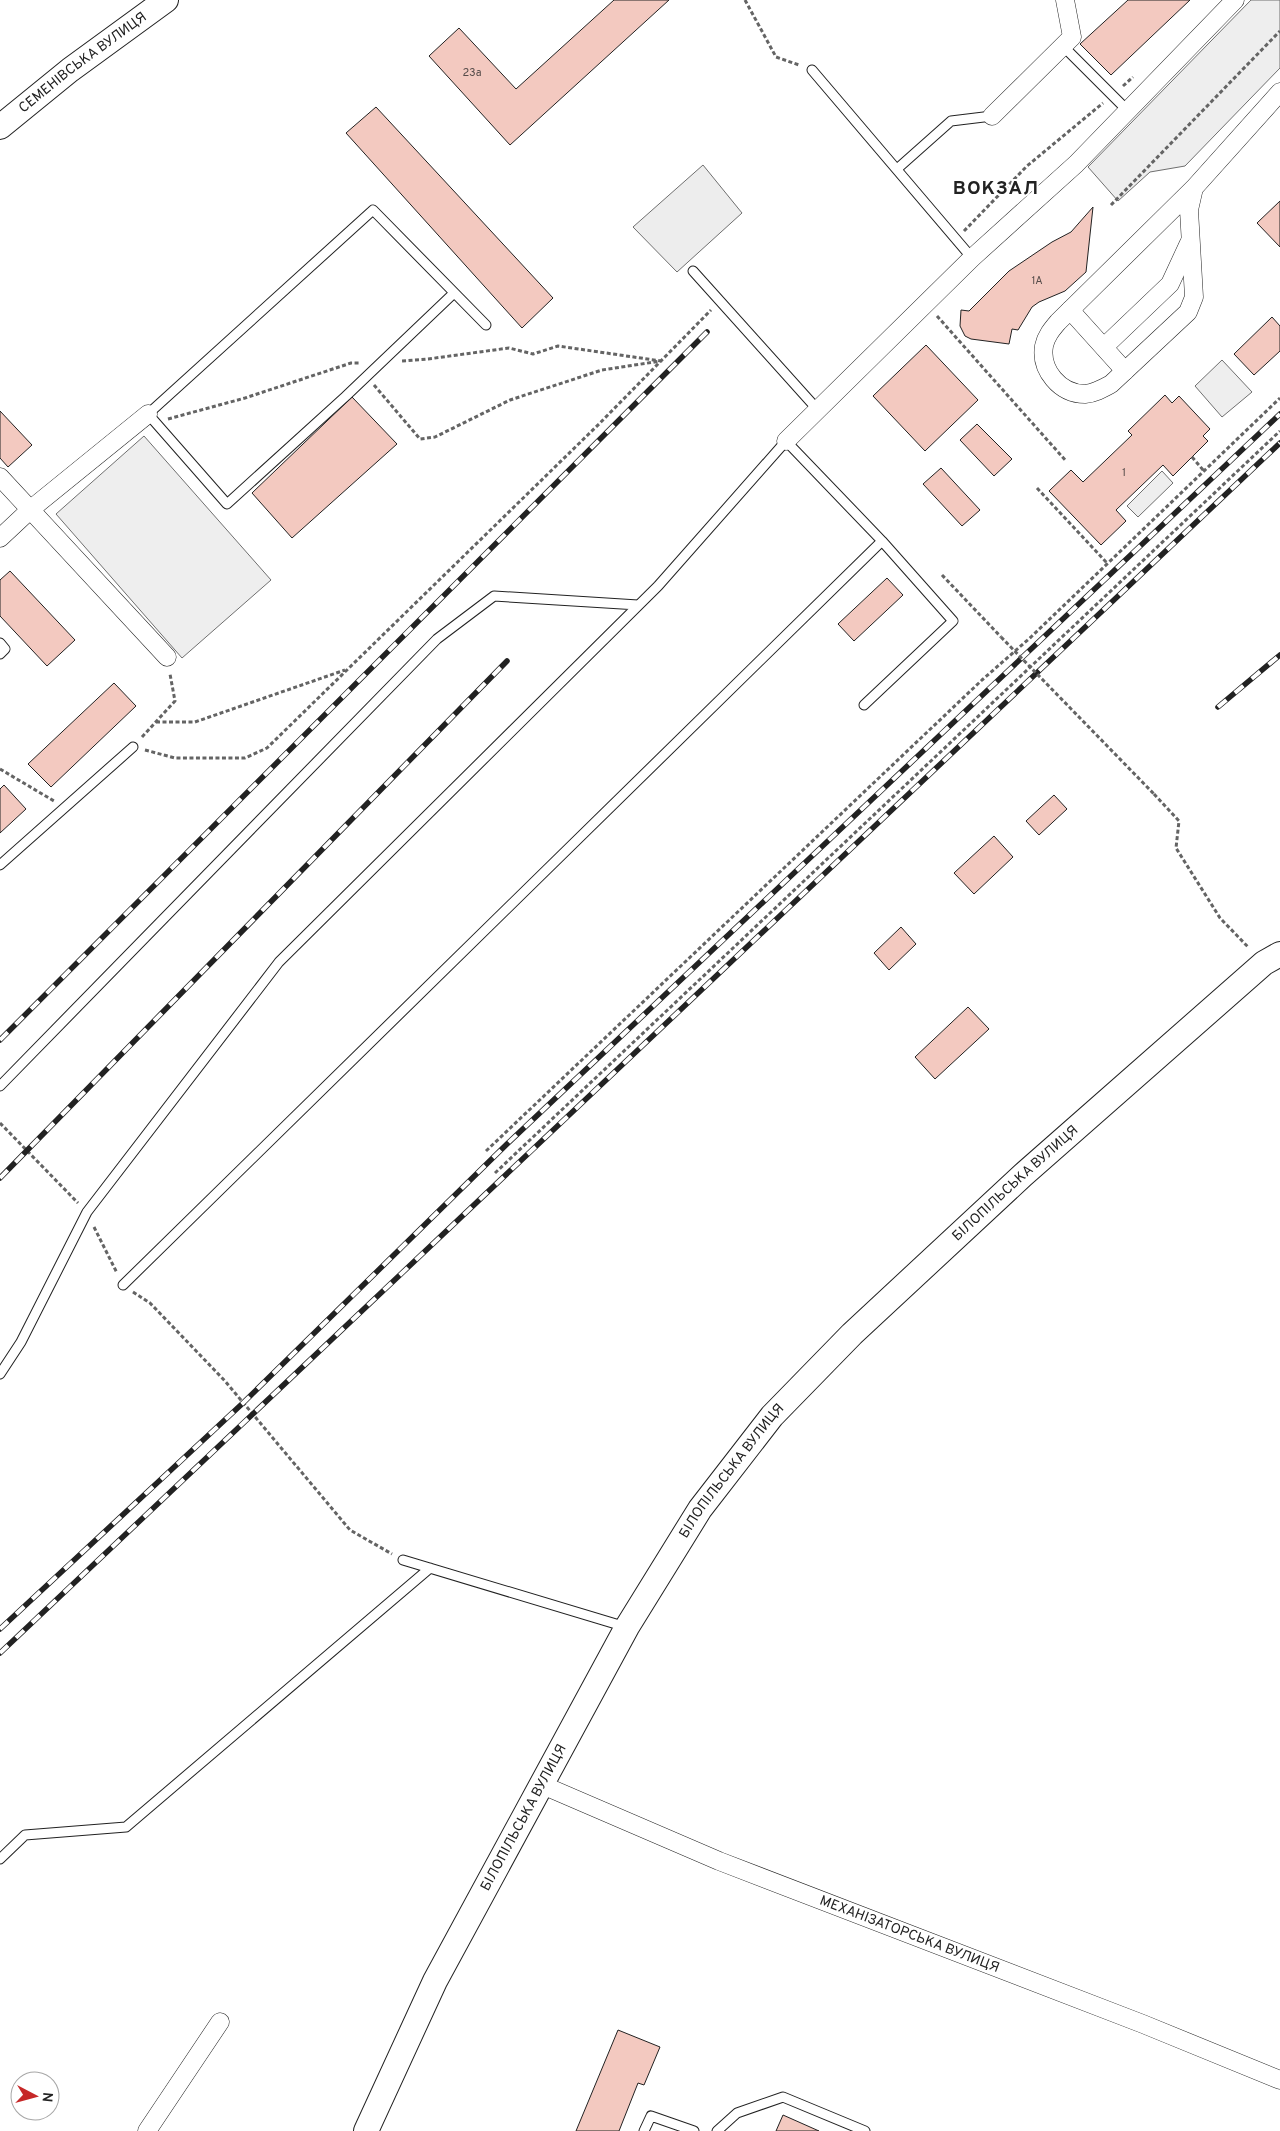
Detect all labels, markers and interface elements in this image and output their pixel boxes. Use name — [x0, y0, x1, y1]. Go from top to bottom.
street label: СЕМЕНІВСЬКА ВУЛИЦЯ — [15, 8, 150, 117]
house number: 23а — [462, 66, 482, 80]
district label: ВОКЗАЛ — [953, 177, 1039, 201]
house number: 1А — [1031, 274, 1043, 288]
house number: 1 — [1122, 466, 1126, 480]
street label: БІЛОПІЛЬСЬКА ВУЛИЦЯ — [949, 1122, 1082, 1245]
street label: БІЛОПІЛЬСЬКА ВУЛИЦЯ — [676, 1400, 788, 1541]
street label: БІЛОПІЛЬСЬКА ВУЛИЦЯ — [477, 1741, 570, 1894]
street label: МЕХАНІЗАТОРСЬКА ВУЛИЦЯ — [817, 1892, 1002, 1977]
north arrow — [10, 2071, 60, 2121]
text: N — [37, 2091, 55, 2103]

